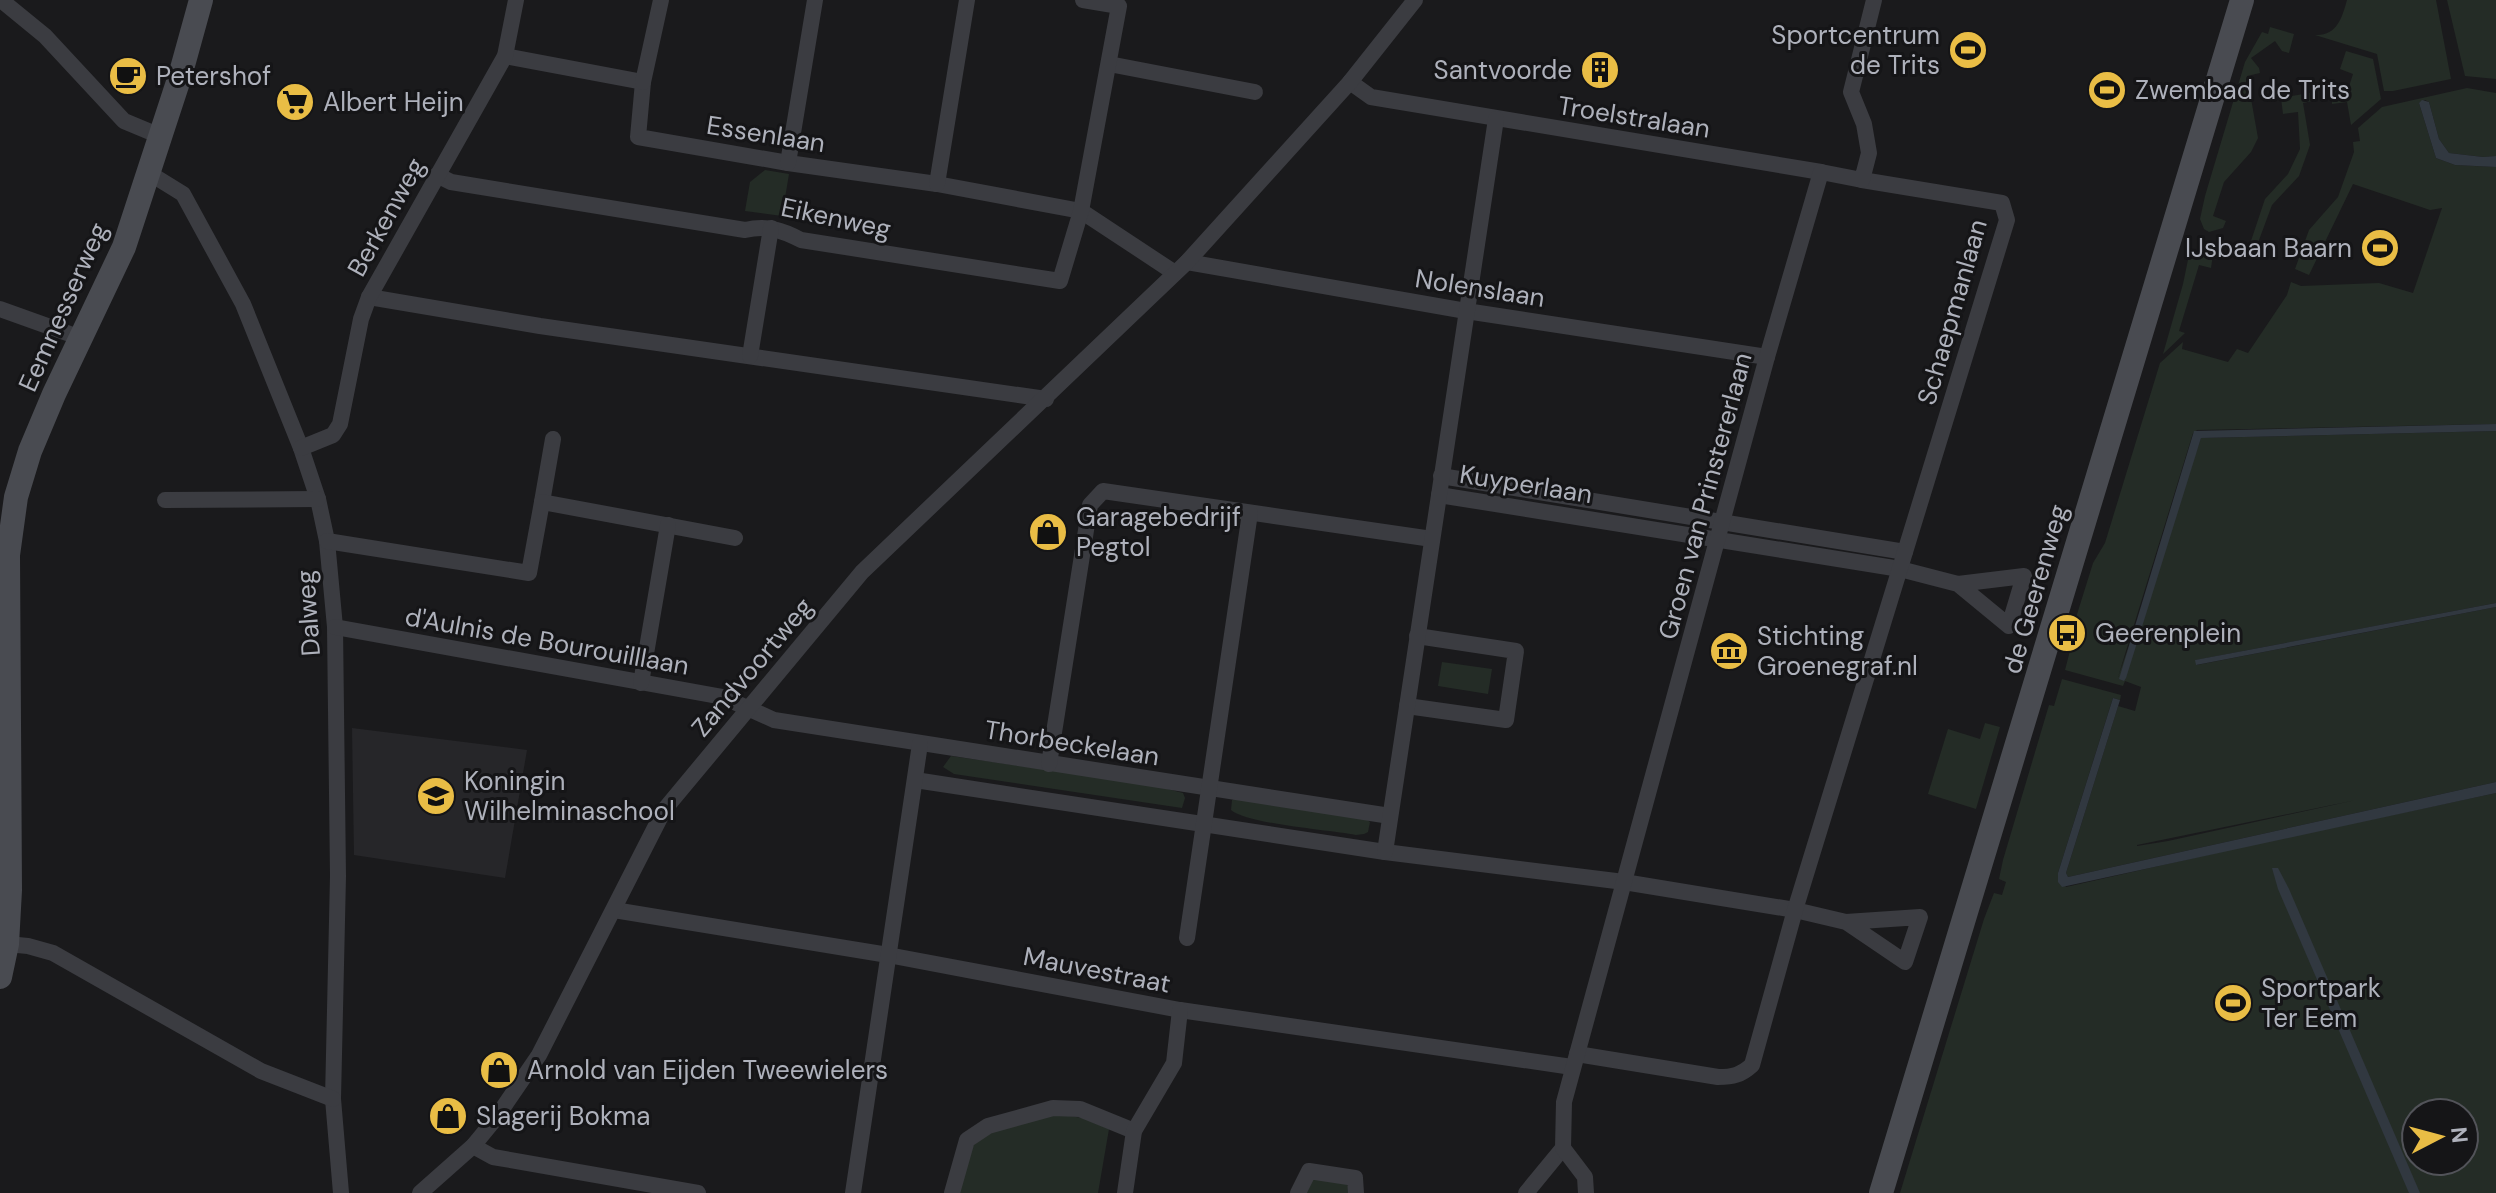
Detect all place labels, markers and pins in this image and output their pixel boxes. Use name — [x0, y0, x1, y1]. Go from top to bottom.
place label: Sportcentrum de Trits — [1771, 18, 1940, 82]
sports icon: Sportcentrum de Trits — [1947, 29, 1989, 71]
building icon: Santvoorde — [1579, 49, 1621, 91]
place label: Santvoorde — [1434, 53, 1572, 87]
cafe icon: Petershof — [107, 55, 149, 97]
place label: Petershof — [156, 59, 271, 93]
sports icon: Zwembad de Trits — [2086, 69, 2128, 111]
place label: Zwembad de Trits — [2135, 73, 2350, 107]
supermarket icon: Albert Heijn — [274, 81, 316, 123]
place label: Albert Heijn — [323, 85, 464, 119]
sports icon: IJsbaan Baarn — [2359, 227, 2401, 269]
place label: IJsbaan Baarn — [2185, 231, 2352, 265]
place label: Garagebedrijf Pegtol — [1076, 500, 1241, 564]
shop icon: Garagebedrijf Pegtol — [1027, 511, 1069, 553]
bus stop icon: Geerenplein — [2046, 612, 2088, 654]
place label: Geerenplein — [2095, 616, 2241, 650]
place label: Stichting Groenegraf.nl — [1757, 619, 1918, 683]
museum icon: Stichting Groenegraf.nl — [1708, 630, 1750, 672]
place label: Koningin Wilhelminaschool — [464, 764, 675, 828]
school or university icon: Koningin Wilhelminaschool — [415, 775, 457, 817]
place label: Sportpark Ter Eem — [2261, 971, 2381, 1035]
sports icon: Sportpark Ter Eem — [2212, 982, 2254, 1024]
shop icon: Arnold van Eijden Tweewielers — [478, 1049, 520, 1091]
place label: Arnold van Eijden Tweewielers — [527, 1053, 888, 1087]
shop icon: Slagerij Bokma — [427, 1095, 469, 1137]
place label: Slagerij Bokma — [476, 1099, 650, 1133]

